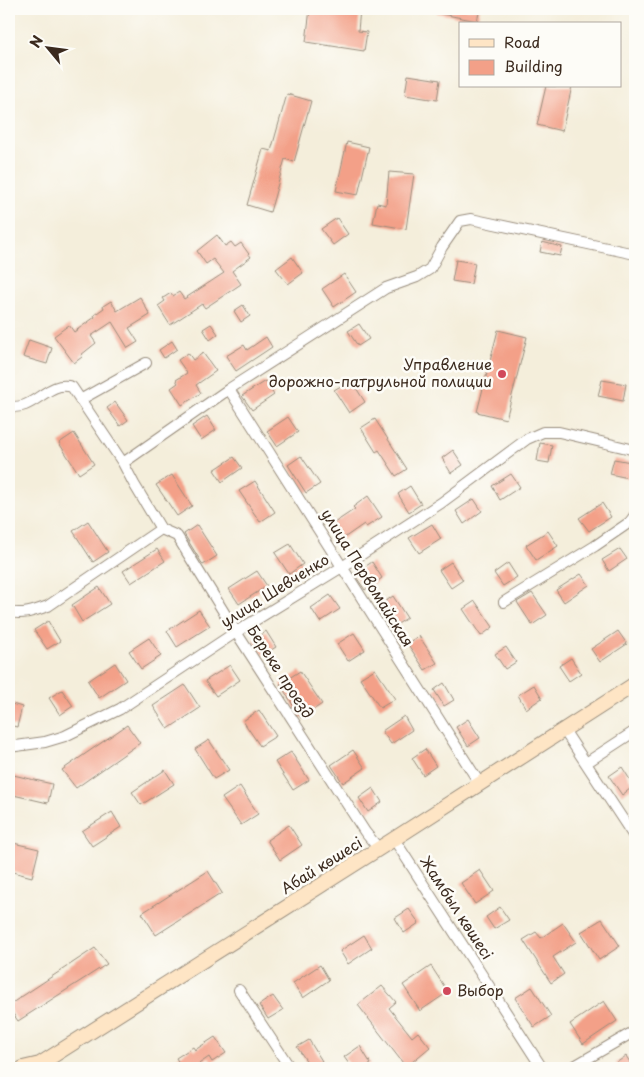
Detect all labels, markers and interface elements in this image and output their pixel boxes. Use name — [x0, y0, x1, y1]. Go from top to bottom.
north arrow — [22, 22, 72, 72]
legend — [459, 22, 622, 88]
text: Road — [504, 30, 540, 53]
text: N — [24, 32, 48, 51]
text: Building — [504, 54, 563, 77]
place label: Управление дорожно-патрульной полиции — [269, 352, 492, 392]
marker: Управление дорожно-патрульной полиции — [496, 368, 508, 380]
street label: улица Первомайская — [316, 504, 420, 651]
street label: улица Шевченко — [215, 547, 333, 632]
street label: Береке проезд — [242, 620, 320, 723]
street label: Абай көшесі — [276, 831, 366, 899]
street label: Жамбыл көшесі — [415, 851, 500, 964]
place label: Выбор — [457, 978, 504, 1001]
marker: Выбор — [441, 985, 453, 997]

